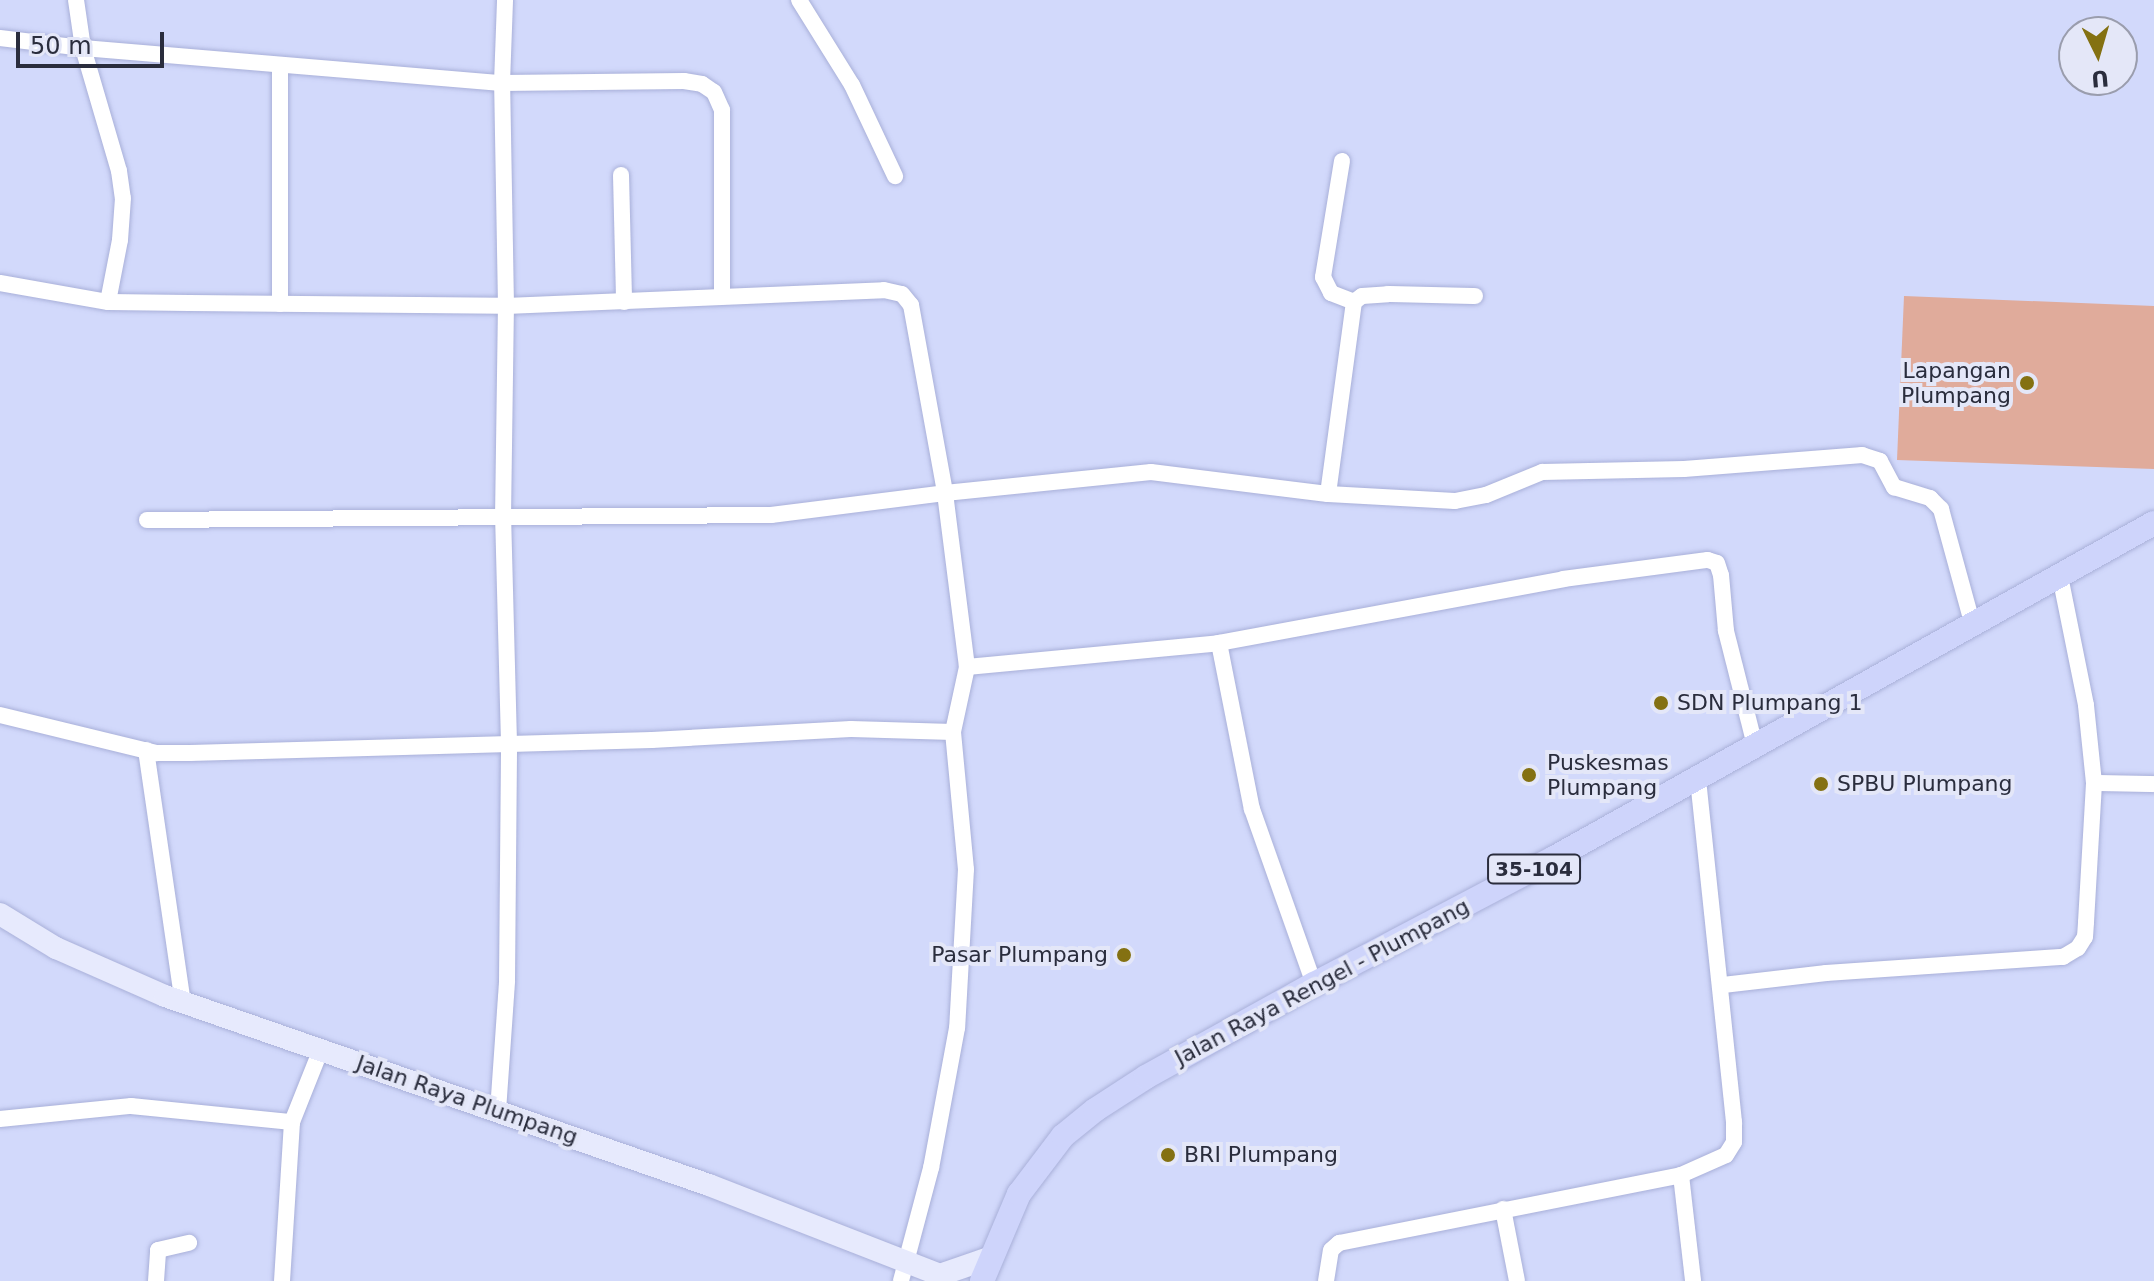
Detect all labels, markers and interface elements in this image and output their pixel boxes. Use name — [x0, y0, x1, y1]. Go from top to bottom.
scale bar — [20, 16, 168, 66]
north arrow — [2058, 16, 2138, 96]
text: 50 m — [30, 32, 92, 60]
text: U — [2090, 65, 2110, 92]
place label: Lapangan Plumpang — [1901, 357, 2011, 408]
marker: Lapangan Plumpang — [2018, 374, 2036, 392]
place label: SDN Plumpang 1 — [1677, 690, 1862, 716]
marker: SDN Plumpang 1 — [1652, 694, 1670, 712]
place label: Puskesmas Plumpang — [1547, 749, 1669, 800]
marker: Puskesmas Plumpang — [1518, 764, 1540, 786]
place label: SPBU Plumpang — [1837, 771, 2013, 797]
marker: SPBU Plumpang — [1812, 775, 1830, 793]
road number: 35-104 — [1486, 853, 1582, 885]
street label: Jalan Raya Rengel - Plumpang — [1170, 893, 1474, 1071]
place label: Pasar Plumpang — [931, 942, 1108, 968]
marker: Pasar Plumpang — [1115, 946, 1133, 964]
street label: Jalan Raya Plumpang — [353, 1050, 581, 1150]
place label: BRI Plumpang — [1184, 1142, 1338, 1168]
marker: BRI Plumpang — [1159, 1146, 1177, 1164]

